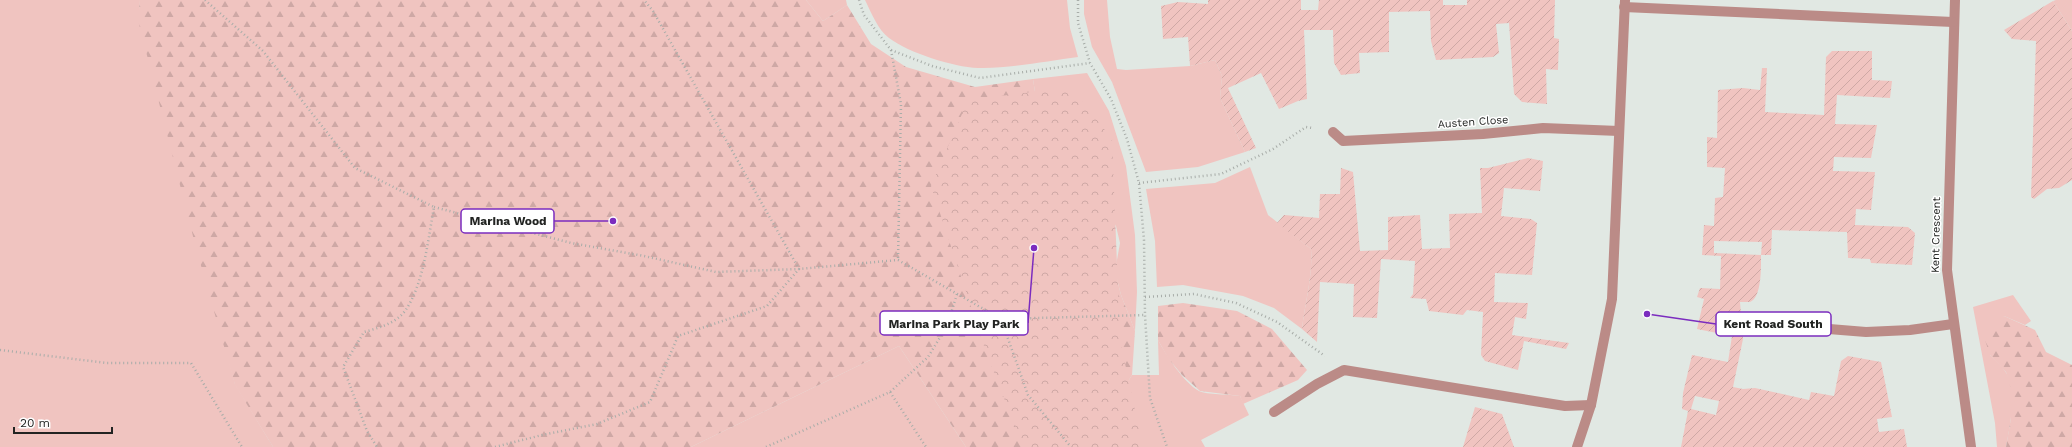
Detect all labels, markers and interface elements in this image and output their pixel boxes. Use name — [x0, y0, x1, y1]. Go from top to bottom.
street label: Austen Close — [1437, 113, 1509, 131]
street label: Kent Crescent — [1929, 196, 1943, 273]
callout: Marina Wood — [461, 209, 554, 233]
text: Marina Wood — [469, 214, 547, 228]
callout: Marina Park Play Park — [880, 311, 1028, 335]
callout: Kent Road South — [1716, 312, 1831, 336]
text: Marina Park Play Park — [888, 317, 1020, 331]
text: Kent Road South — [1723, 317, 1823, 331]
scale bar — [14, 409, 112, 435]
text: 20 m — [20, 416, 50, 430]

